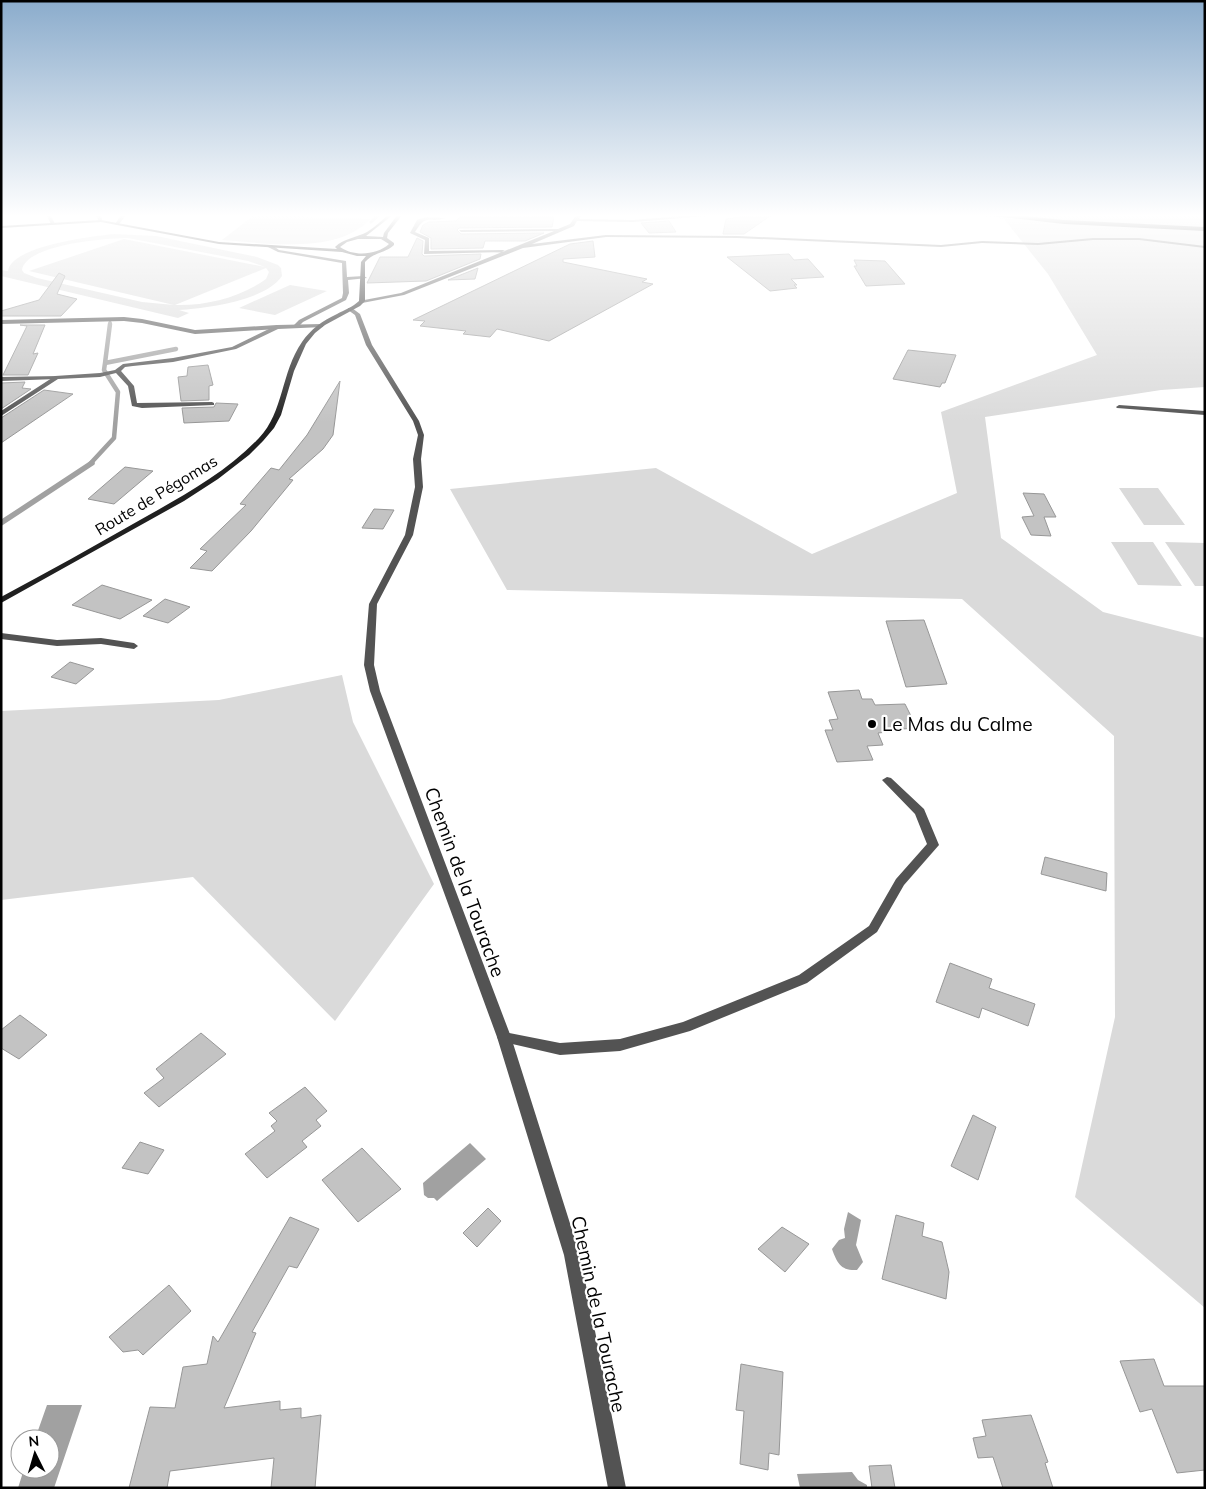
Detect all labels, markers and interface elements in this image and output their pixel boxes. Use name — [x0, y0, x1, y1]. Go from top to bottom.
street label: Route de Pégomas — [91, 451, 221, 539]
place label: Le Mas du Calme — [882, 712, 1033, 736]
marker: Le Mas du Calme — [866, 718, 878, 730]
street label: Chemin de la Tourache — [419, 784, 511, 980]
street label: Chemin de la Tourache — [566, 1214, 632, 1414]
north arrow — [10, 1429, 60, 1479]
text: N — [28, 1432, 40, 1450]

